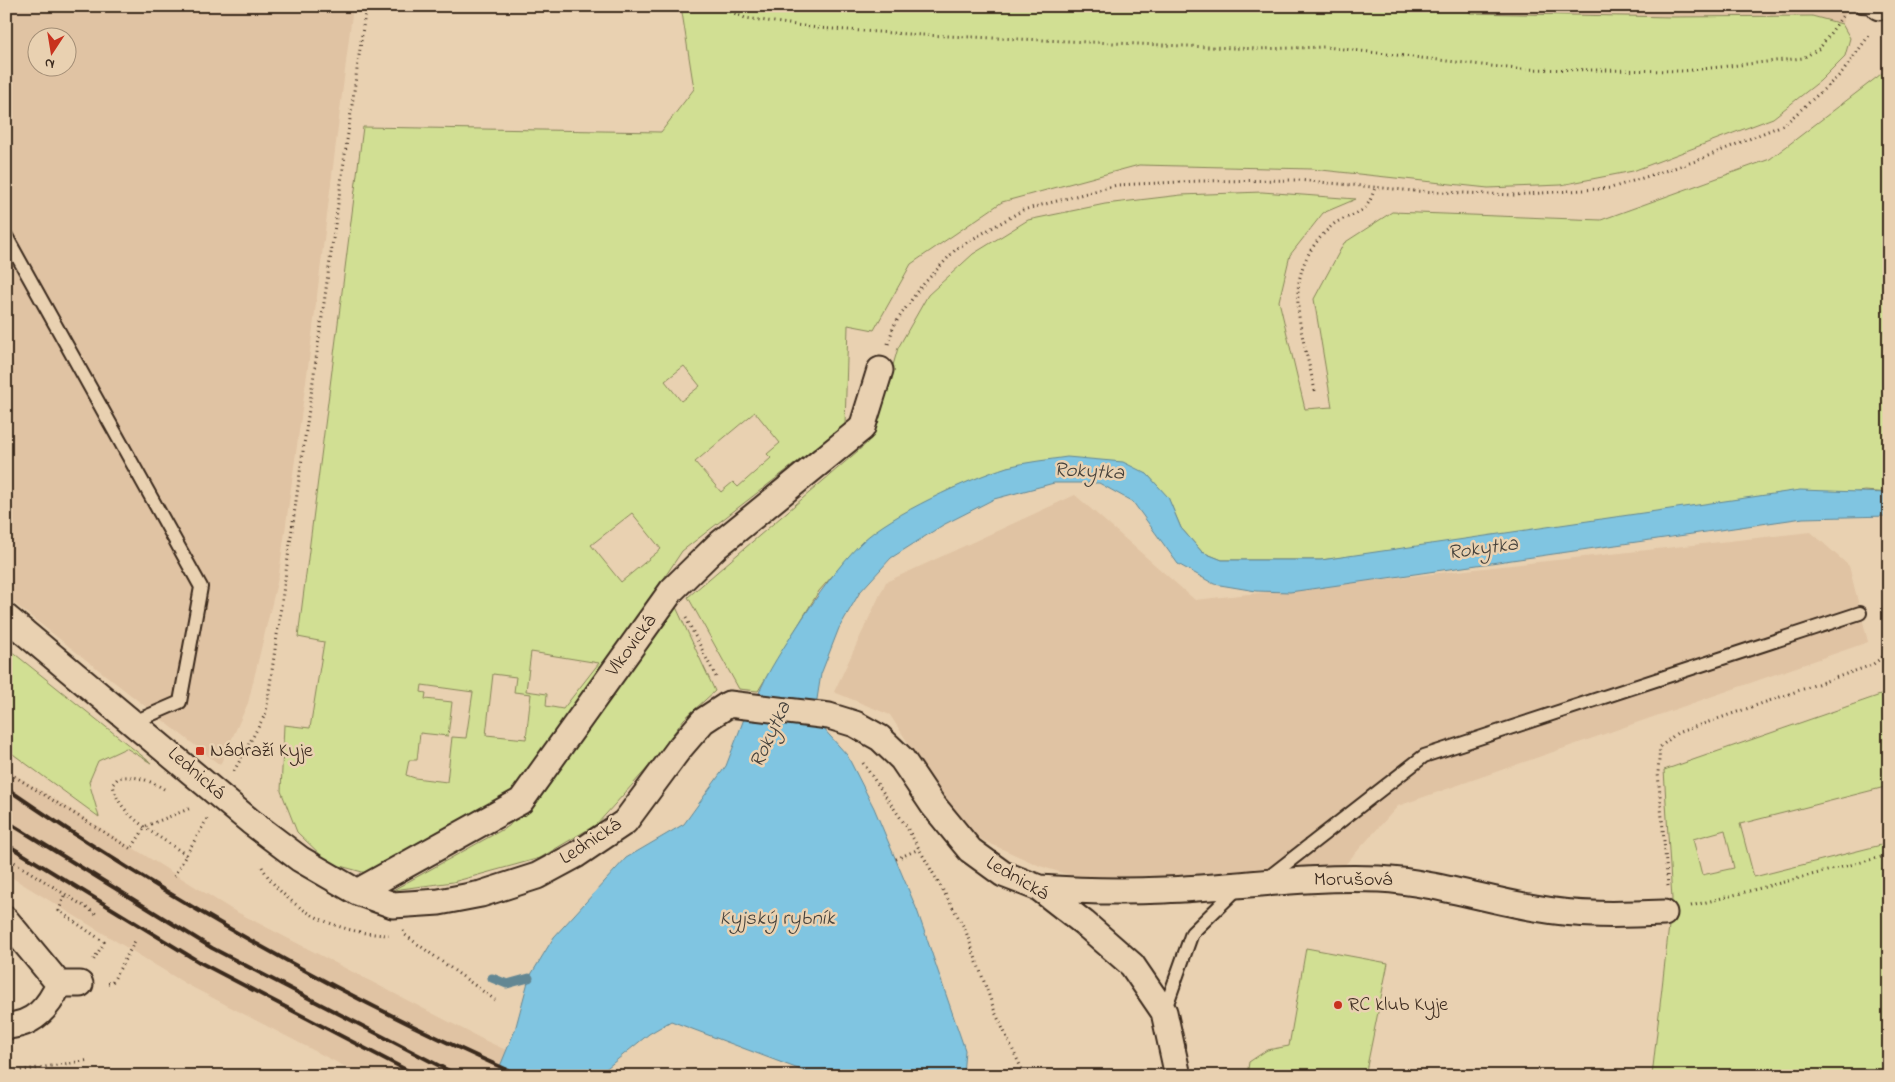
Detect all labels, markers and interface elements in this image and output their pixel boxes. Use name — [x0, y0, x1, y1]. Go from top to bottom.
north arrow — [28, 28, 78, 78]
text: N — [43, 52, 56, 75]
water label: Rokytka — [1053, 455, 1126, 489]
water label: Rokytka — [1446, 529, 1521, 569]
street label: Vlkovická — [599, 609, 665, 684]
water label: Rokytka — [743, 696, 800, 773]
place label: Nádraží Kyje — [210, 737, 313, 766]
street label: Lednická — [161, 740, 231, 808]
marker: Nádraží Kyje — [194, 745, 206, 757]
street label: Lednická — [554, 811, 628, 873]
street label: Lednická — [980, 849, 1054, 909]
street label: Morušová — [1314, 866, 1392, 895]
water label: Kyjský rybník — [719, 904, 836, 934]
place label: RC klub Kyje — [1348, 991, 1448, 1020]
marker: RC klub Kyje — [1332, 999, 1344, 1011]

